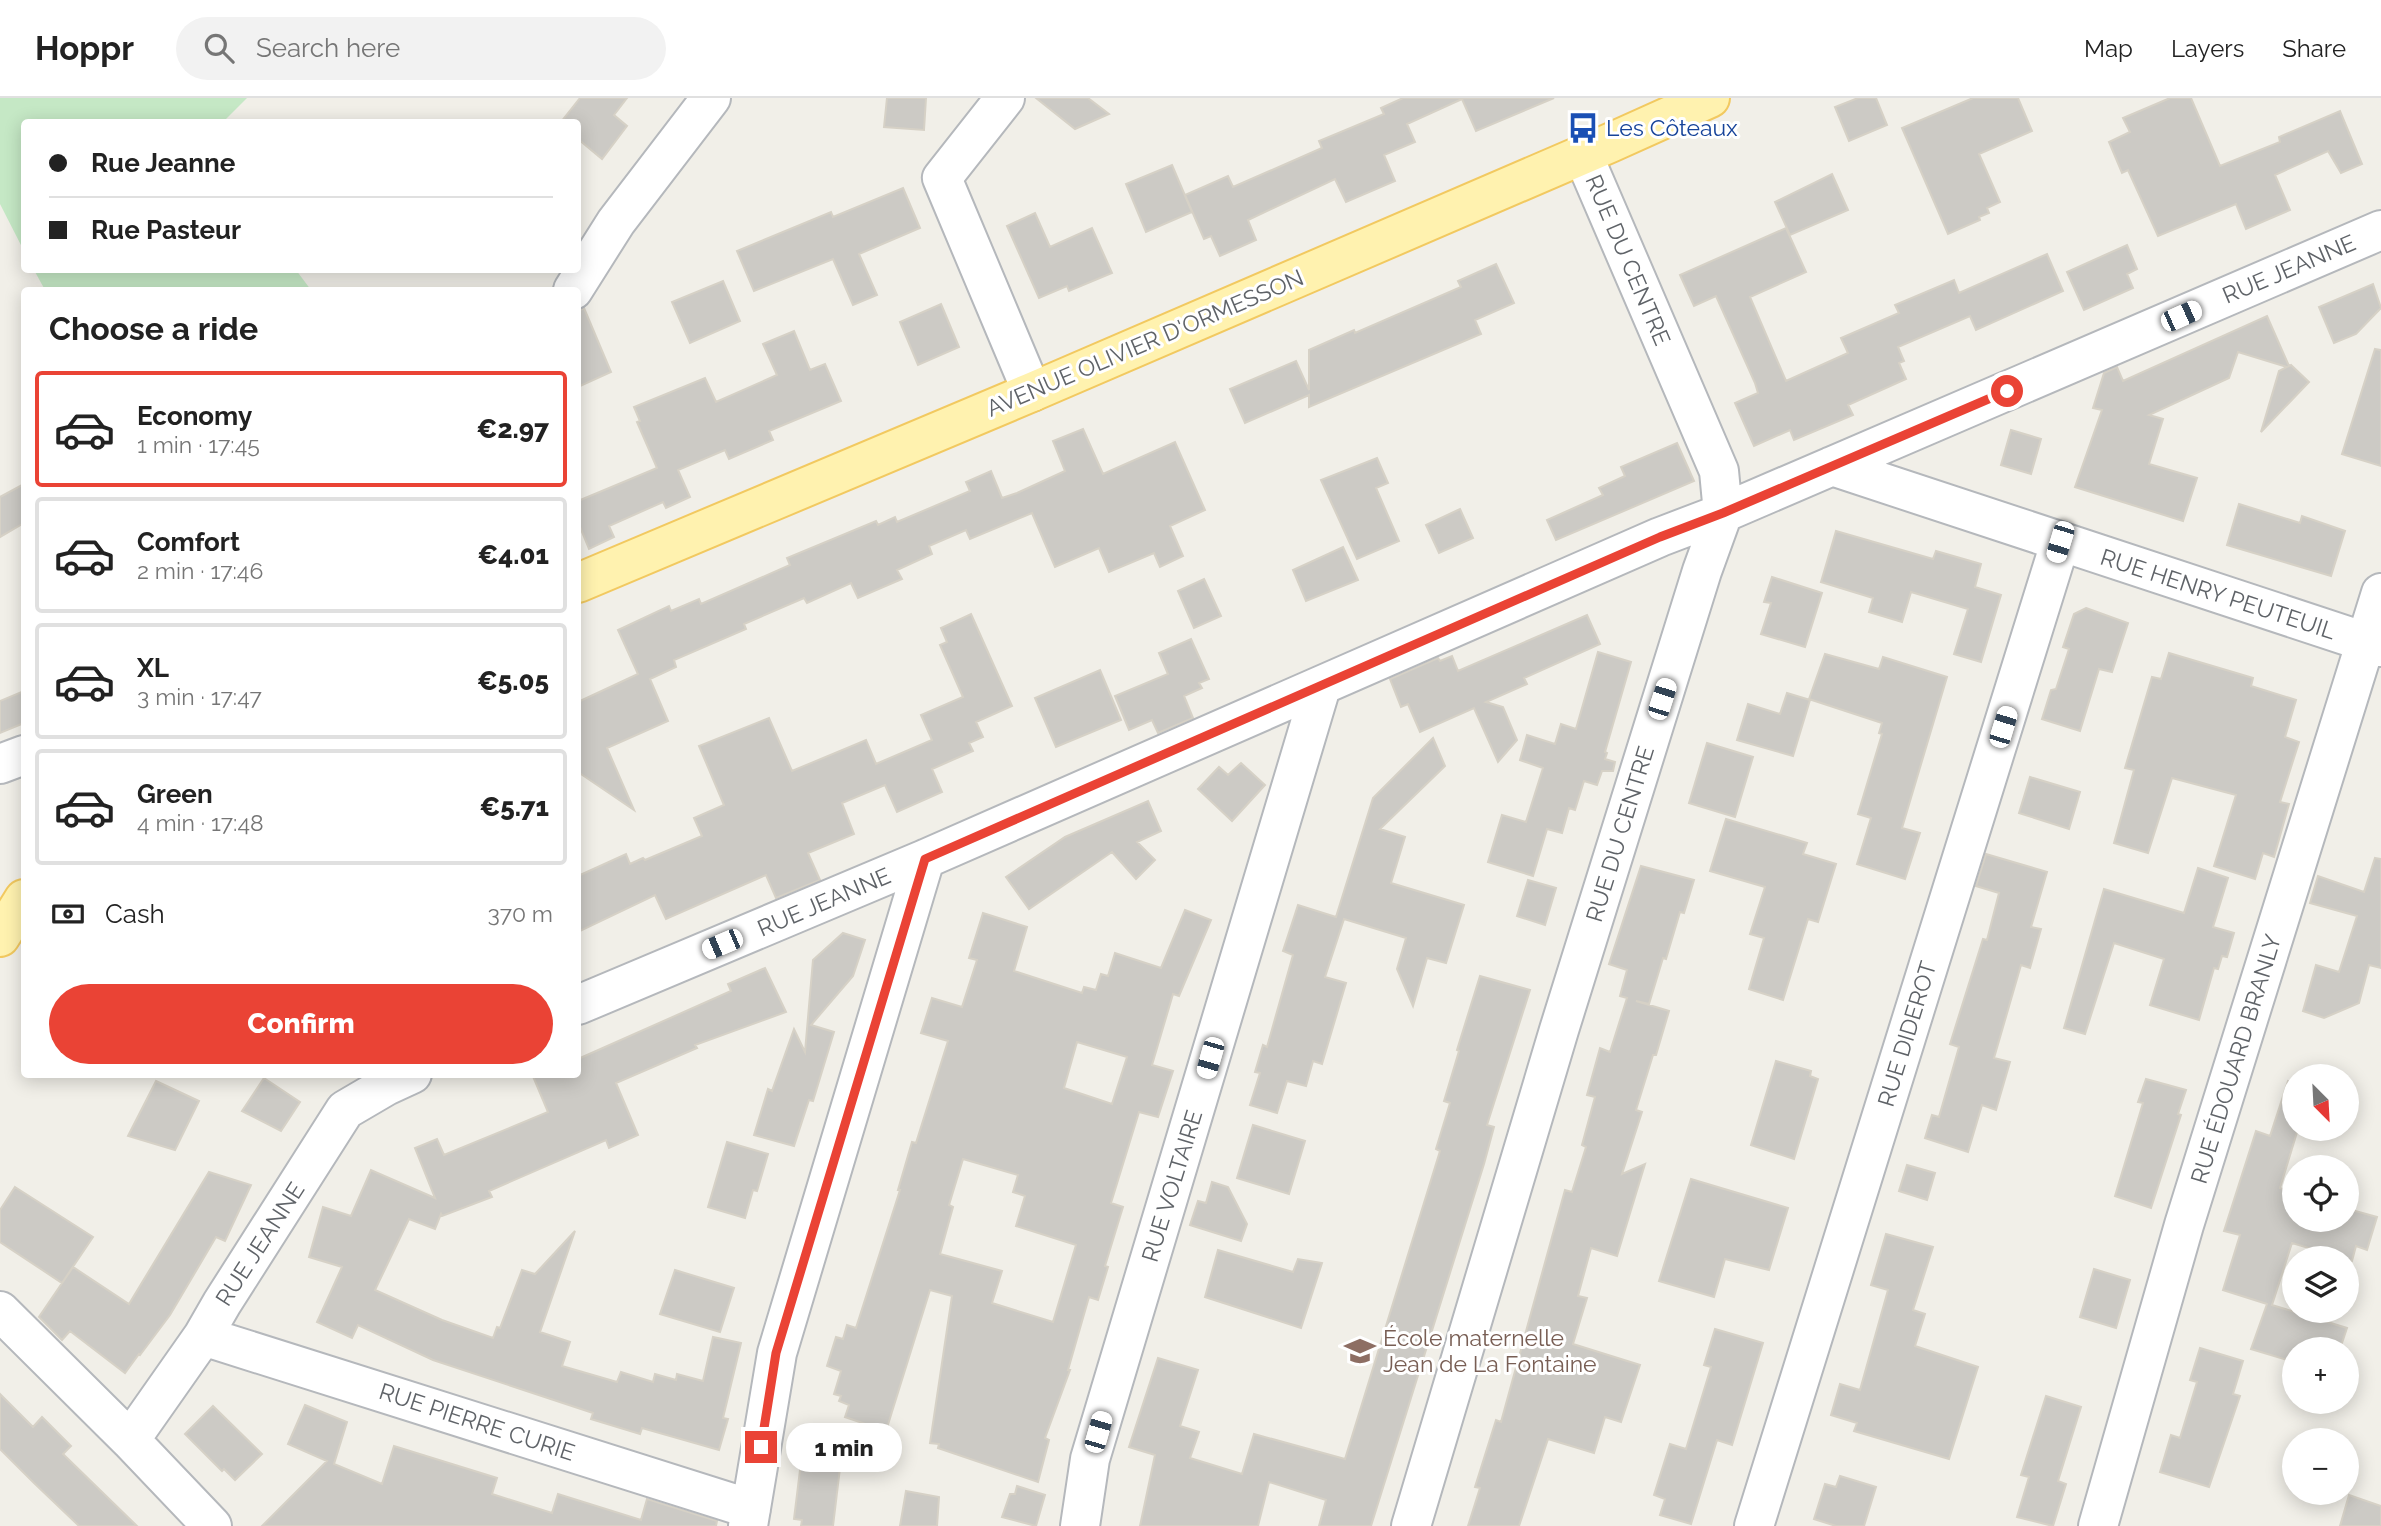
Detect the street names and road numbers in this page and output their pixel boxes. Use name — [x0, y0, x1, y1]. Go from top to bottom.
street label: RUE DU CENTRE — [1580, 171, 1677, 349]
street label: RUE JEANNE — [2218, 228, 2359, 309]
street label: AVENUE OLIVIER D'ORMESSON — [982, 263, 1307, 422]
street label: RUE HENRY PEUTEUIL — [2097, 543, 2340, 644]
street label: RUE DU CENTRE — [1580, 743, 1659, 925]
street label: RUE JEANNE — [753, 861, 894, 942]
street label: RUE ÉDOUARD BRANLY — [2185, 931, 2286, 1187]
street label: RUE DIDEROT — [1872, 958, 1941, 1110]
street label: RUE VOLTAIRE — [1136, 1107, 1207, 1265]
street label: RUE JEANNE — [210, 1177, 310, 1311]
street label: RUE PIERRE CURIE — [376, 1377, 578, 1466]

